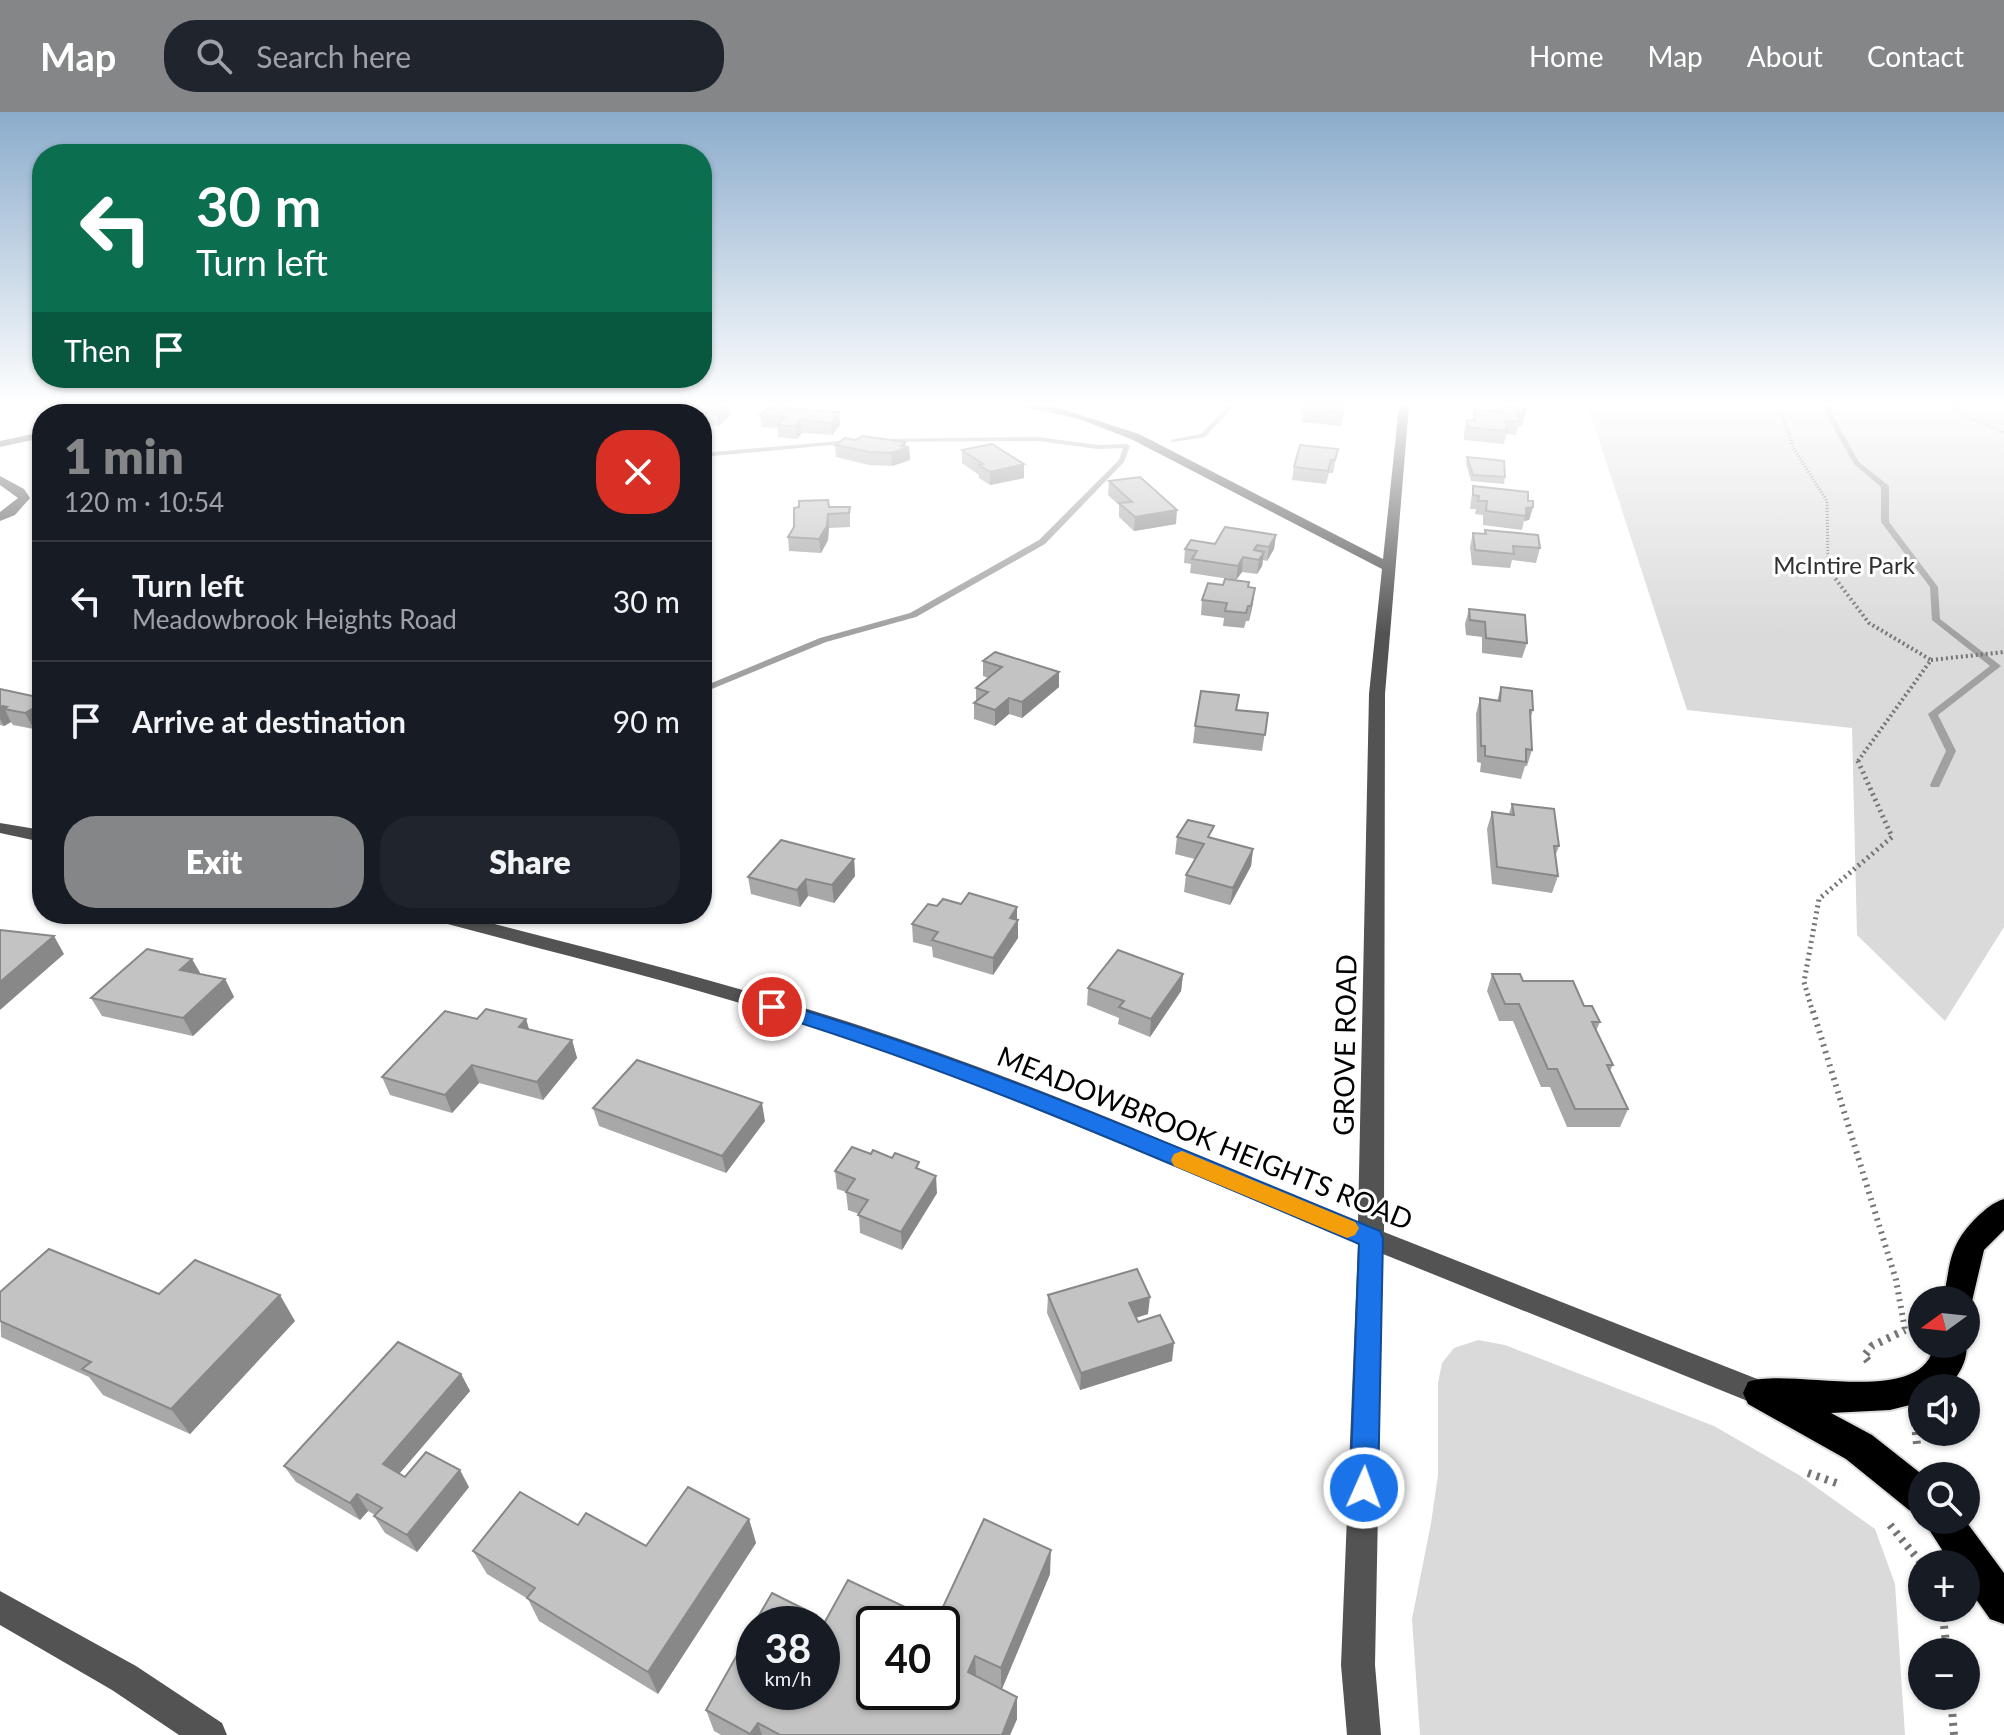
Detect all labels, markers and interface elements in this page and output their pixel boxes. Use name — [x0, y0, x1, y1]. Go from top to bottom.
search box — [164, 20, 724, 92]
text: Map — [40, 33, 116, 79]
icon: search — [192, 34, 236, 78]
text: Search here — [256, 38, 411, 74]
text: Home — [1529, 39, 1604, 73]
text: Map — [1648, 39, 1703, 73]
text: About — [1747, 39, 1823, 73]
text: Contact — [1867, 39, 1964, 73]
text: 30 m — [196, 172, 321, 239]
icon: left — [64, 176, 168, 280]
text: Turn left — [196, 240, 328, 284]
icon: arrive — [147, 328, 191, 372]
text: Then — [64, 332, 131, 368]
text: 1 min — [64, 427, 184, 484]
button: close — [596, 430, 680, 514]
text: 120 m · 10:54 — [64, 486, 224, 518]
park label: McIntire Park — [1773, 550, 1916, 579]
text: Turn left — [132, 567, 244, 603]
icon: left — [64, 579, 108, 623]
text: 30 m — [613, 583, 680, 619]
text: Meadowbrook Heights Road — [132, 603, 457, 635]
icon: arrive — [64, 699, 108, 743]
text: Arrive at destination — [132, 703, 406, 739]
text: 90 m — [613, 703, 680, 739]
button: Exit — [64, 816, 364, 908]
button: Share — [380, 816, 680, 908]
street label: GROVE ROAD — [1325, 954, 1363, 1136]
pin — [738, 973, 806, 1041]
icon: arrive — [750, 985, 794, 1029]
street label: MEADOWBROOK HEIGHTS ROAD — [993, 1038, 1418, 1236]
north arrow — [1908, 1286, 1980, 1358]
map controls — [1908, 1286, 1980, 1710]
button: sound — [1908, 1374, 1980, 1446]
position arrow — [1322, 1446, 1406, 1530]
button: search — [1908, 1462, 1980, 1534]
button: + — [1908, 1550, 1980, 1622]
speed limit sign: 40 — [856, 1606, 960, 1710]
text: 38 — [765, 1624, 811, 1672]
button: − — [1908, 1638, 1980, 1710]
text: km/h — [765, 1666, 811, 1690]

